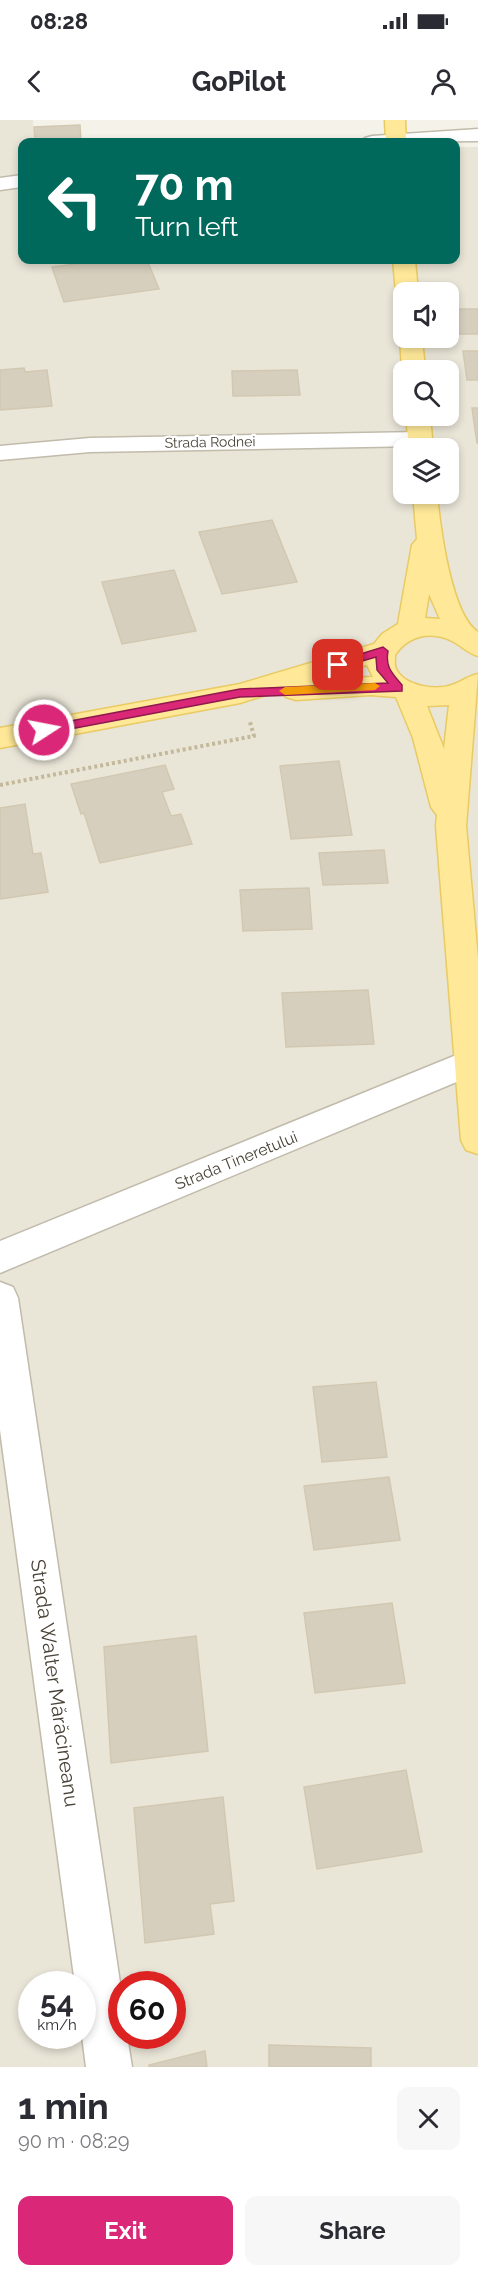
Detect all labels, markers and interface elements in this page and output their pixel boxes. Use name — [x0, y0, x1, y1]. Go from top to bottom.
text: 08:28 — [30, 8, 88, 34]
icon: back — [18, 65, 51, 98]
icon: person — [427, 65, 460, 98]
text: GoPilot — [192, 66, 286, 97]
text: 70 m — [135, 161, 234, 210]
icon: left — [36, 162, 114, 240]
text: Turn left — [135, 211, 238, 242]
map controls — [393, 282, 459, 504]
button: sound — [393, 282, 459, 348]
button: search — [393, 360, 459, 426]
street label: Strada Rodnei — [164, 433, 256, 451]
button: layers — [393, 438, 459, 504]
pin — [312, 639, 363, 690]
icon: arrive — [321, 648, 354, 681]
position arrow — [12, 698, 76, 762]
street label: Strada Tineretului — [172, 1127, 300, 1194]
street label: Strada Walter Mărăcineanu — [26, 1558, 84, 1808]
speed limit sign: 60 — [108, 1971, 186, 2049]
text: 54 — [40, 1985, 74, 2020]
text: km/h — [37, 2016, 77, 2034]
text: 1 min — [18, 2085, 109, 2127]
button: close — [397, 2087, 460, 2150]
text: 90 m · 08:29 — [18, 2129, 129, 2153]
button: Exit — [18, 2196, 233, 2265]
button: Share — [245, 2196, 460, 2265]

